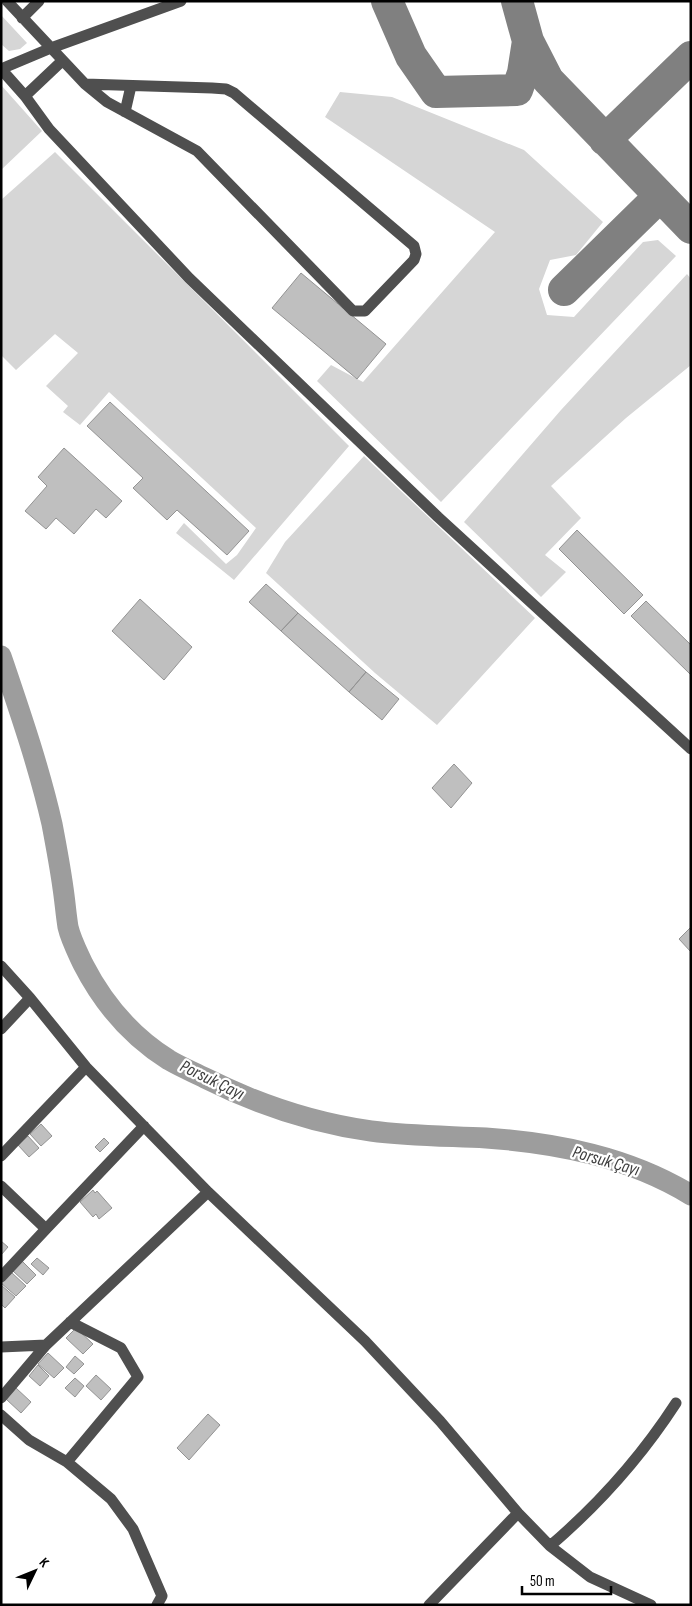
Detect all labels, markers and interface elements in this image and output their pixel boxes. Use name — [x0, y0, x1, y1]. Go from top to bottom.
water label: Porsuk Çayı — [177, 1056, 248, 1105]
water label: Porsuk Çayı — [570, 1141, 643, 1181]
north arrow — [10, 1546, 60, 1596]
text: K — [36, 1554, 53, 1571]
scale bar — [522, 1564, 611, 1596]
text: 50 m — [530, 1572, 555, 1591]

